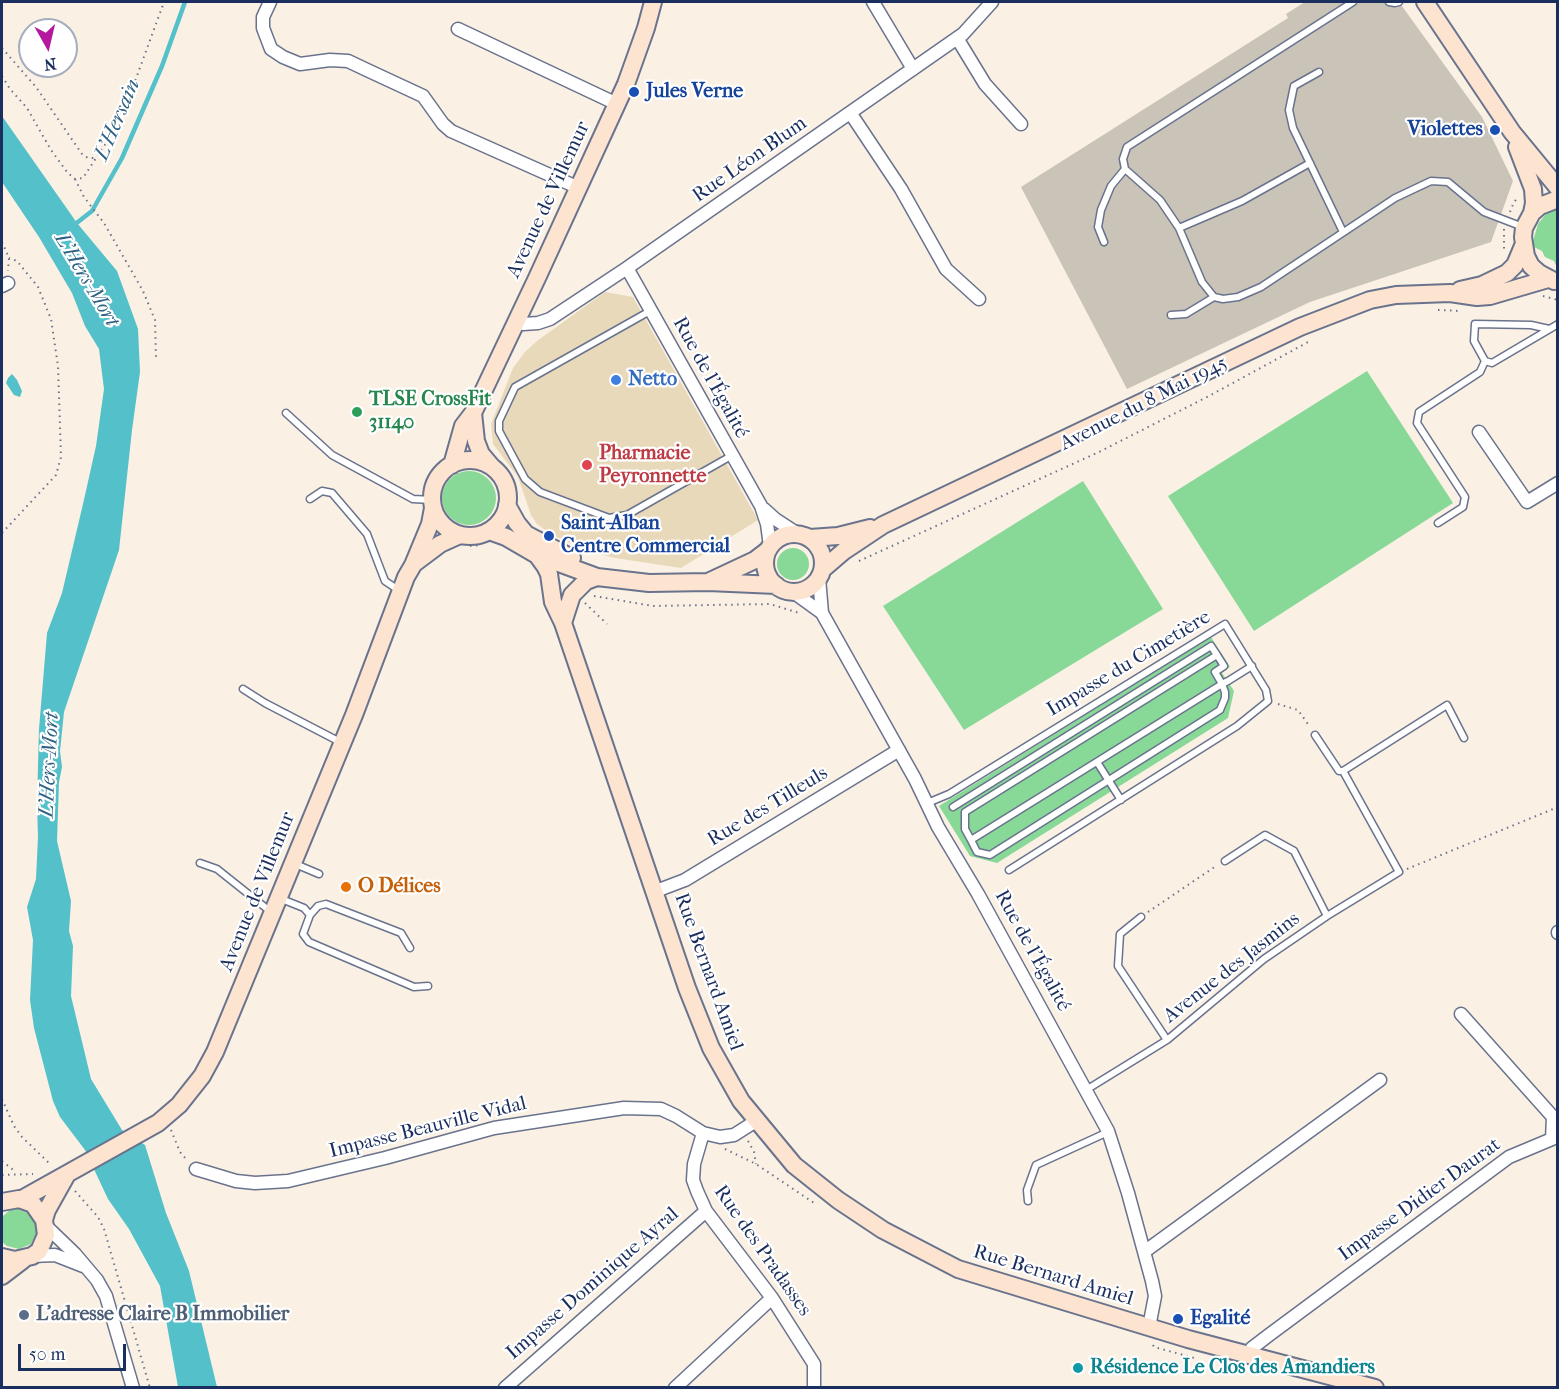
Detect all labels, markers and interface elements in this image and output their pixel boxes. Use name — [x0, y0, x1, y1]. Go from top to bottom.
north arrow — [18, 18, 78, 78]
text: N — [43, 54, 58, 75]
water label: L'Hersain — [90, 76, 146, 164]
place label: Jules Verne — [646, 80, 743, 104]
marker: Jules Verne — [627, 85, 641, 99]
street label: Rue Léon Blum — [688, 112, 812, 208]
street label: Avenue de Villemur — [502, 118, 596, 282]
place label: Violettes — [1407, 118, 1483, 142]
marker: Violettes — [1488, 123, 1502, 137]
water label: L'Hers-Mort — [48, 228, 124, 332]
street label: Rue de l'Égalité — [667, 313, 753, 443]
street label: Avenue du 8 Mai 1945 — [1056, 351, 1232, 457]
place label: Netto — [628, 368, 677, 392]
marker: Netto — [609, 373, 623, 387]
place label: TLSE CrossFit 31140 — [369, 388, 492, 435]
marker: TLSE CrossFit 31140 — [350, 405, 364, 419]
place label: Pharmacie Peyronnette — [599, 442, 706, 489]
marker: Pharmacie Peyronnette — [580, 458, 594, 472]
place label: Saint-Alban Centre Commercial — [561, 512, 730, 559]
marker: Saint-Alban Centre Commercial — [542, 529, 556, 543]
street label: Impasse du Cimetière — [1043, 606, 1215, 722]
water label: L'Hers-Mort — [35, 712, 65, 818]
street label: Rue des Tilleuls — [704, 762, 832, 852]
street label: Avenue de Villemur — [215, 809, 301, 975]
place label: O Délices — [358, 875, 441, 899]
marker: O Délices — [339, 880, 353, 894]
street label: Rue de l'Égalité — [989, 886, 1075, 1016]
street label: Rue Bernard Amiel — [668, 890, 748, 1054]
street label: Avenue des Jasmins — [1159, 907, 1305, 1029]
street label: Impasse Beauville Vidal — [327, 1092, 529, 1164]
street label: Impasse Didier Daurat — [1334, 1133, 1506, 1267]
street label: Rue des Pradasses — [708, 1181, 816, 1321]
street label: Impasse Dominique Ayral — [502, 1203, 684, 1365]
street label: Rue Bernard Amiel — [970, 1240, 1136, 1312]
place label: L'adresse Claire B Immobilier — [36, 1303, 289, 1327]
place label: Egalité — [1190, 1307, 1250, 1331]
marker: L'adresse Claire B Immobilier — [17, 1308, 31, 1322]
marker: Egalité — [1171, 1312, 1185, 1326]
scale bar — [21, 1332, 129, 1370]
text: 50 m — [29, 1344, 65, 1365]
place label: Résidence Le Clos des Amandiers — [1090, 1356, 1375, 1380]
marker: Résidence Le Clos des Amandiers — [1071, 1361, 1085, 1375]

